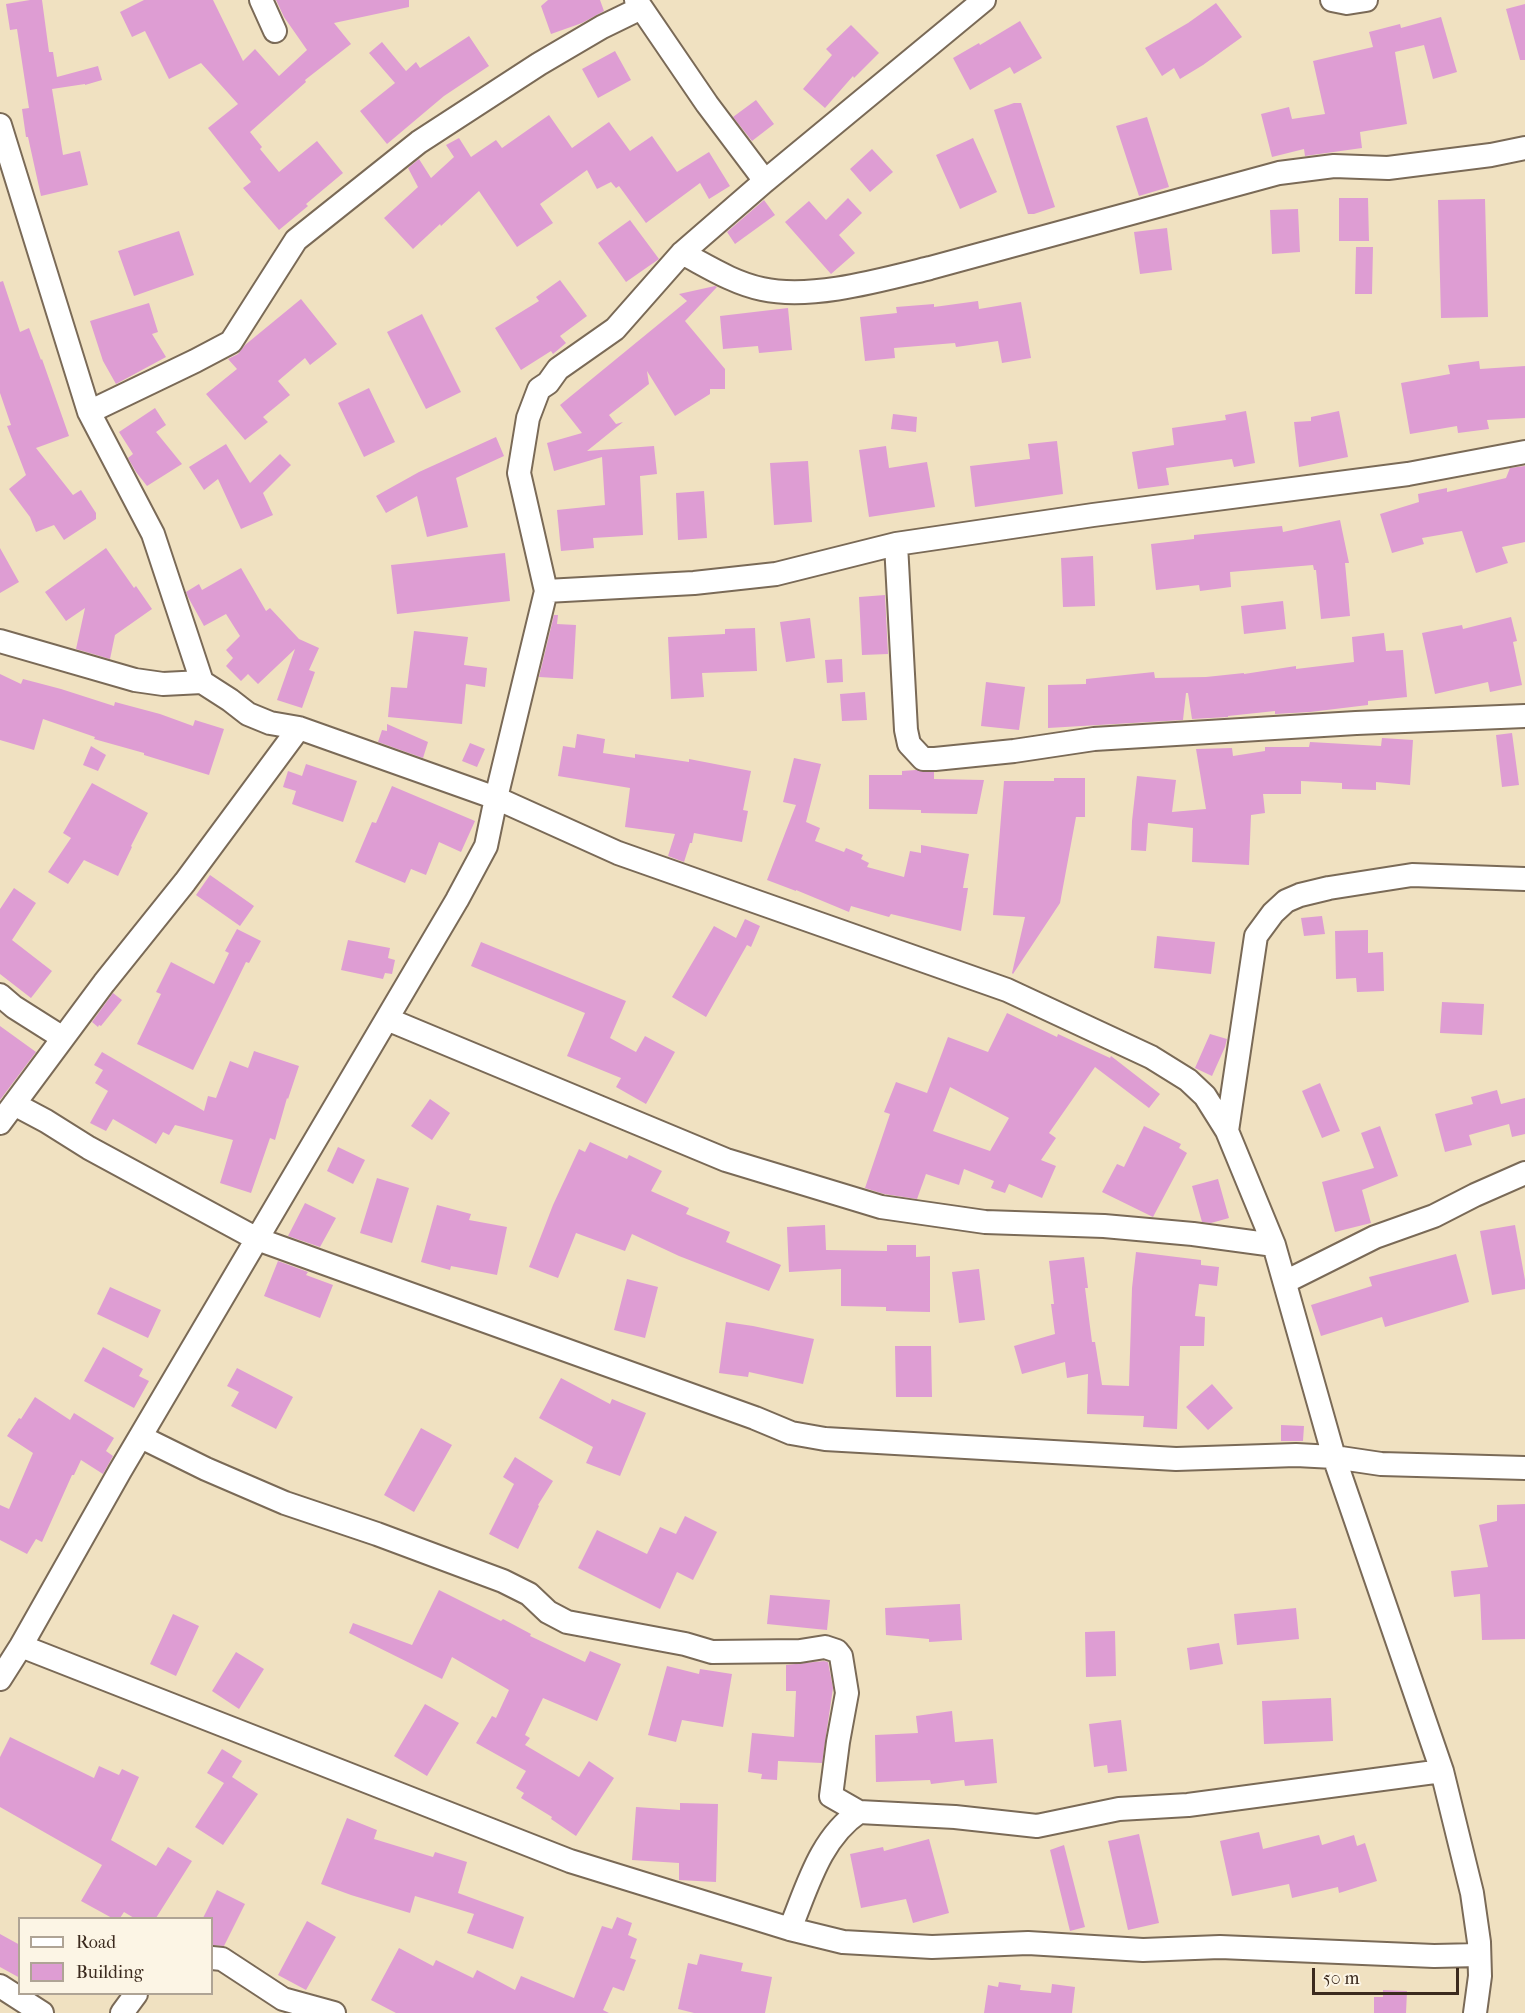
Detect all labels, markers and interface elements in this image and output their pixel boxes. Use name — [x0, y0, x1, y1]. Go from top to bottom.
legend — [18, 1917, 213, 1995]
text: Road — [76, 1932, 116, 1953]
scale bar — [1315, 1956, 1462, 1994]
text: Building — [76, 1962, 143, 1983]
text: 50 m — [1323, 1968, 1359, 1989]

